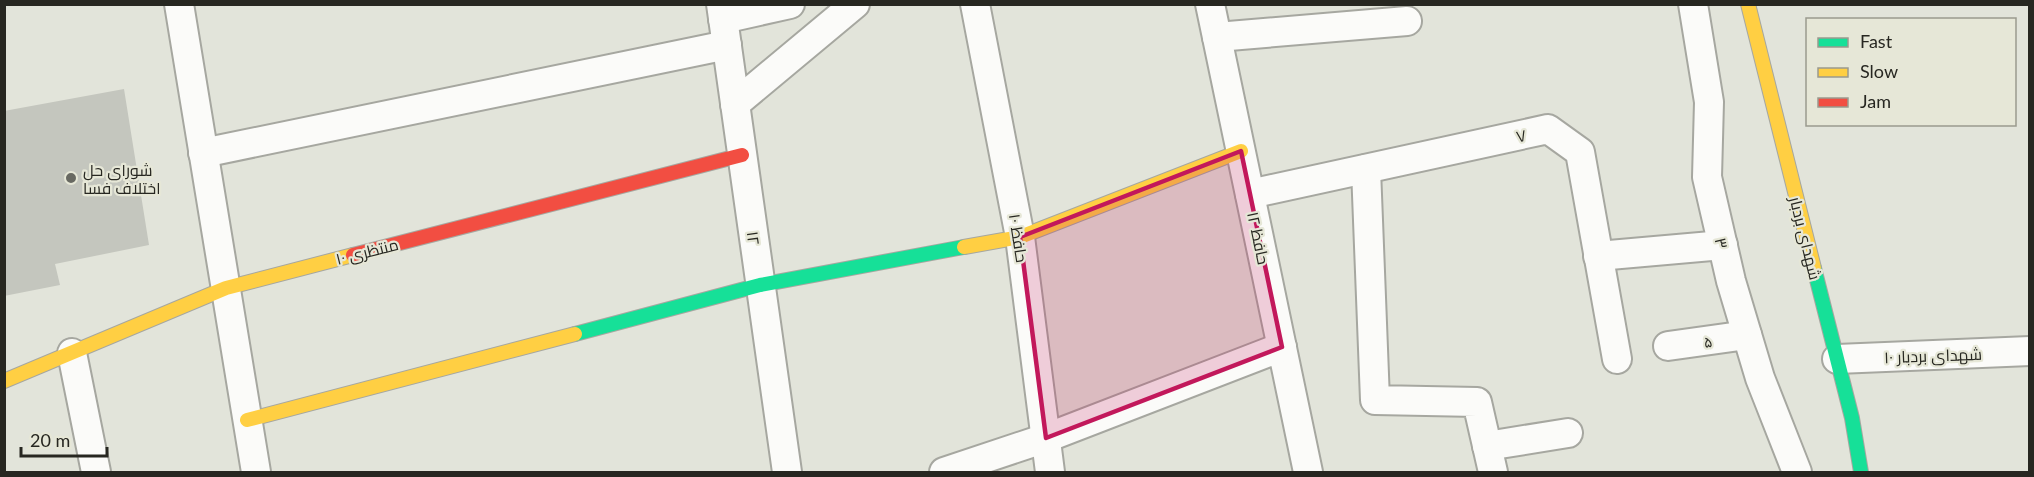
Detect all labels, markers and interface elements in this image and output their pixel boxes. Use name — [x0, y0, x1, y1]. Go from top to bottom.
legend — [1806, 18, 2016, 126]
text: Fast — [1860, 30, 1893, 52]
text: Slow — [1860, 60, 1898, 82]
text: Jam — [1860, 90, 1891, 112]
street label: ۷ — [1514, 125, 1528, 145]
place label: شورای حل اختلاف فسا — [83, 160, 160, 197]
marker: شورای حل اختلاف فسا — [64, 171, 78, 185]
street label: شهدای بردبار — [1784, 193, 1826, 282]
street label: حافظ ۱۲ — [1244, 210, 1274, 266]
street label: حافظ ۱۰ — [1006, 212, 1032, 264]
street label: ۱۲ — [744, 230, 764, 246]
street label: منتظری ۱۰ — [334, 234, 401, 270]
street label: ۳ — [1712, 236, 1732, 250]
street label: ۵ — [1702, 331, 1714, 351]
street label: شهدای بردبار ۱۰ — [1884, 344, 1982, 368]
scale bar — [21, 420, 106, 458]
text: 20 m — [30, 429, 70, 451]

